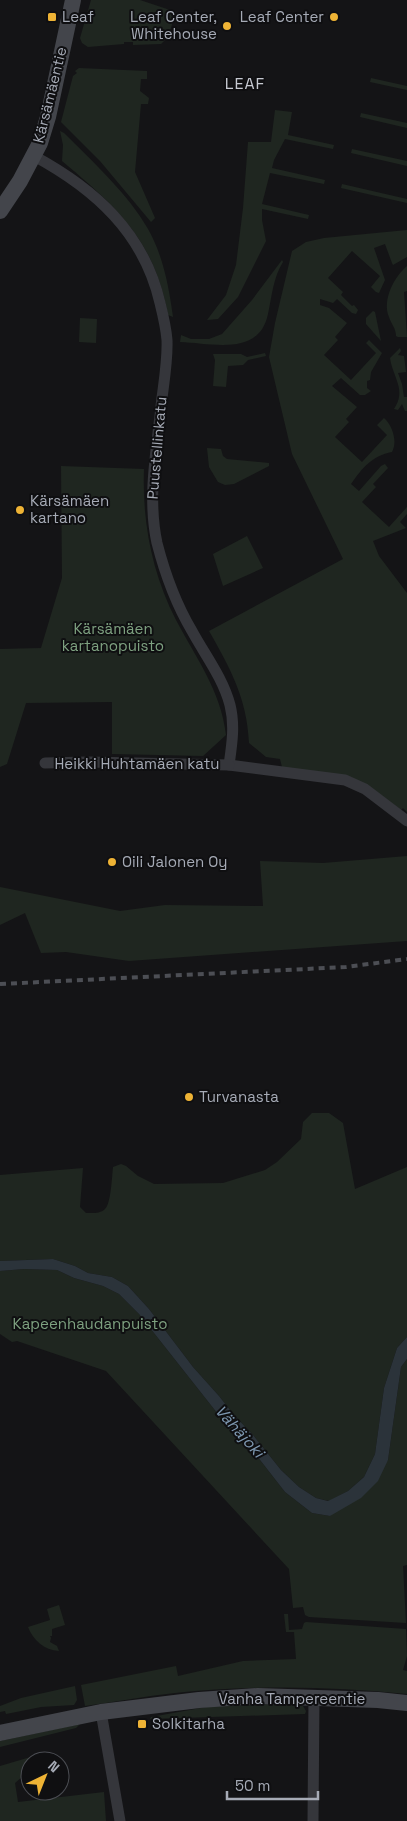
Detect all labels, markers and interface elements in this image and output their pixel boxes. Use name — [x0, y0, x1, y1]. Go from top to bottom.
place label: Leaf — [62, 7, 94, 26]
place label: Leaf Center, Whitehouse — [130, 7, 217, 43]
place label: Leaf Center — [240, 7, 324, 26]
marker: Leaf — [46, 11, 58, 23]
marker: Leaf Center — [328, 11, 340, 23]
marker: Leaf Center, Whitehouse — [221, 20, 233, 32]
street label: Kärsämäentie — [28, 45, 71, 145]
district label: LEAF — [225, 73, 265, 94]
street label: Puustellinkatu — [143, 396, 170, 500]
place label: Kärsämäen kartano — [30, 491, 109, 527]
marker: Kärsämäen kartano — [14, 504, 26, 516]
park label: Kärsämäen kartanopuisto — [62, 619, 164, 655]
street label: Heikki Huhtamäen katu — [55, 754, 219, 773]
place label: Oili Jalonen Oy — [122, 852, 227, 871]
marker: Oili Jalonen Oy — [106, 856, 118, 868]
place label: Turvanasta — [199, 1087, 279, 1106]
marker: Turvanasta — [183, 1091, 195, 1103]
park label: Kapeenhaudanpuisto — [13, 1314, 167, 1333]
water label: Vähäjoki — [210, 1401, 270, 1464]
street label: Vanha Tampereentie — [218, 1689, 366, 1708]
place label: Solkitarha — [152, 1714, 225, 1733]
marker: Solkitarha — [136, 1718, 148, 1730]
north arrow — [20, 1751, 70, 1801]
text: N — [44, 1757, 63, 1776]
scale bar — [227, 1768, 318, 1800]
text: 50 m — [235, 1776, 270, 1795]

